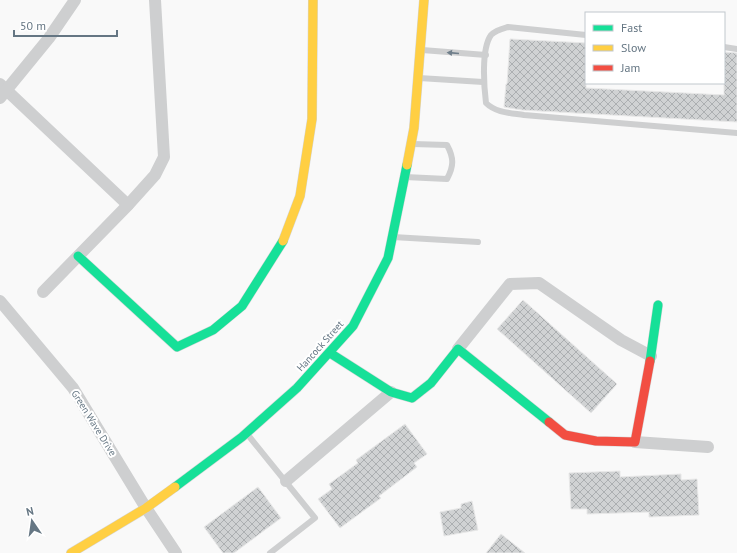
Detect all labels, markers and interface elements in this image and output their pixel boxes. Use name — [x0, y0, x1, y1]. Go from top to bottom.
scale bar — [14, 12, 117, 38]
legend — [585, 12, 725, 84]
text: 50 m — [20, 18, 46, 33]
text: Fast — [621, 20, 642, 35]
text: Slow — [621, 40, 646, 55]
one-way arrow — [447, 49, 459, 56]
text: Jam — [620, 60, 640, 75]
street label: Hancock Street — [294, 317, 347, 374]
street label: Green Wave Drive — [69, 388, 119, 458]
north arrow — [12, 501, 52, 541]
text: N — [25, 504, 35, 519]

